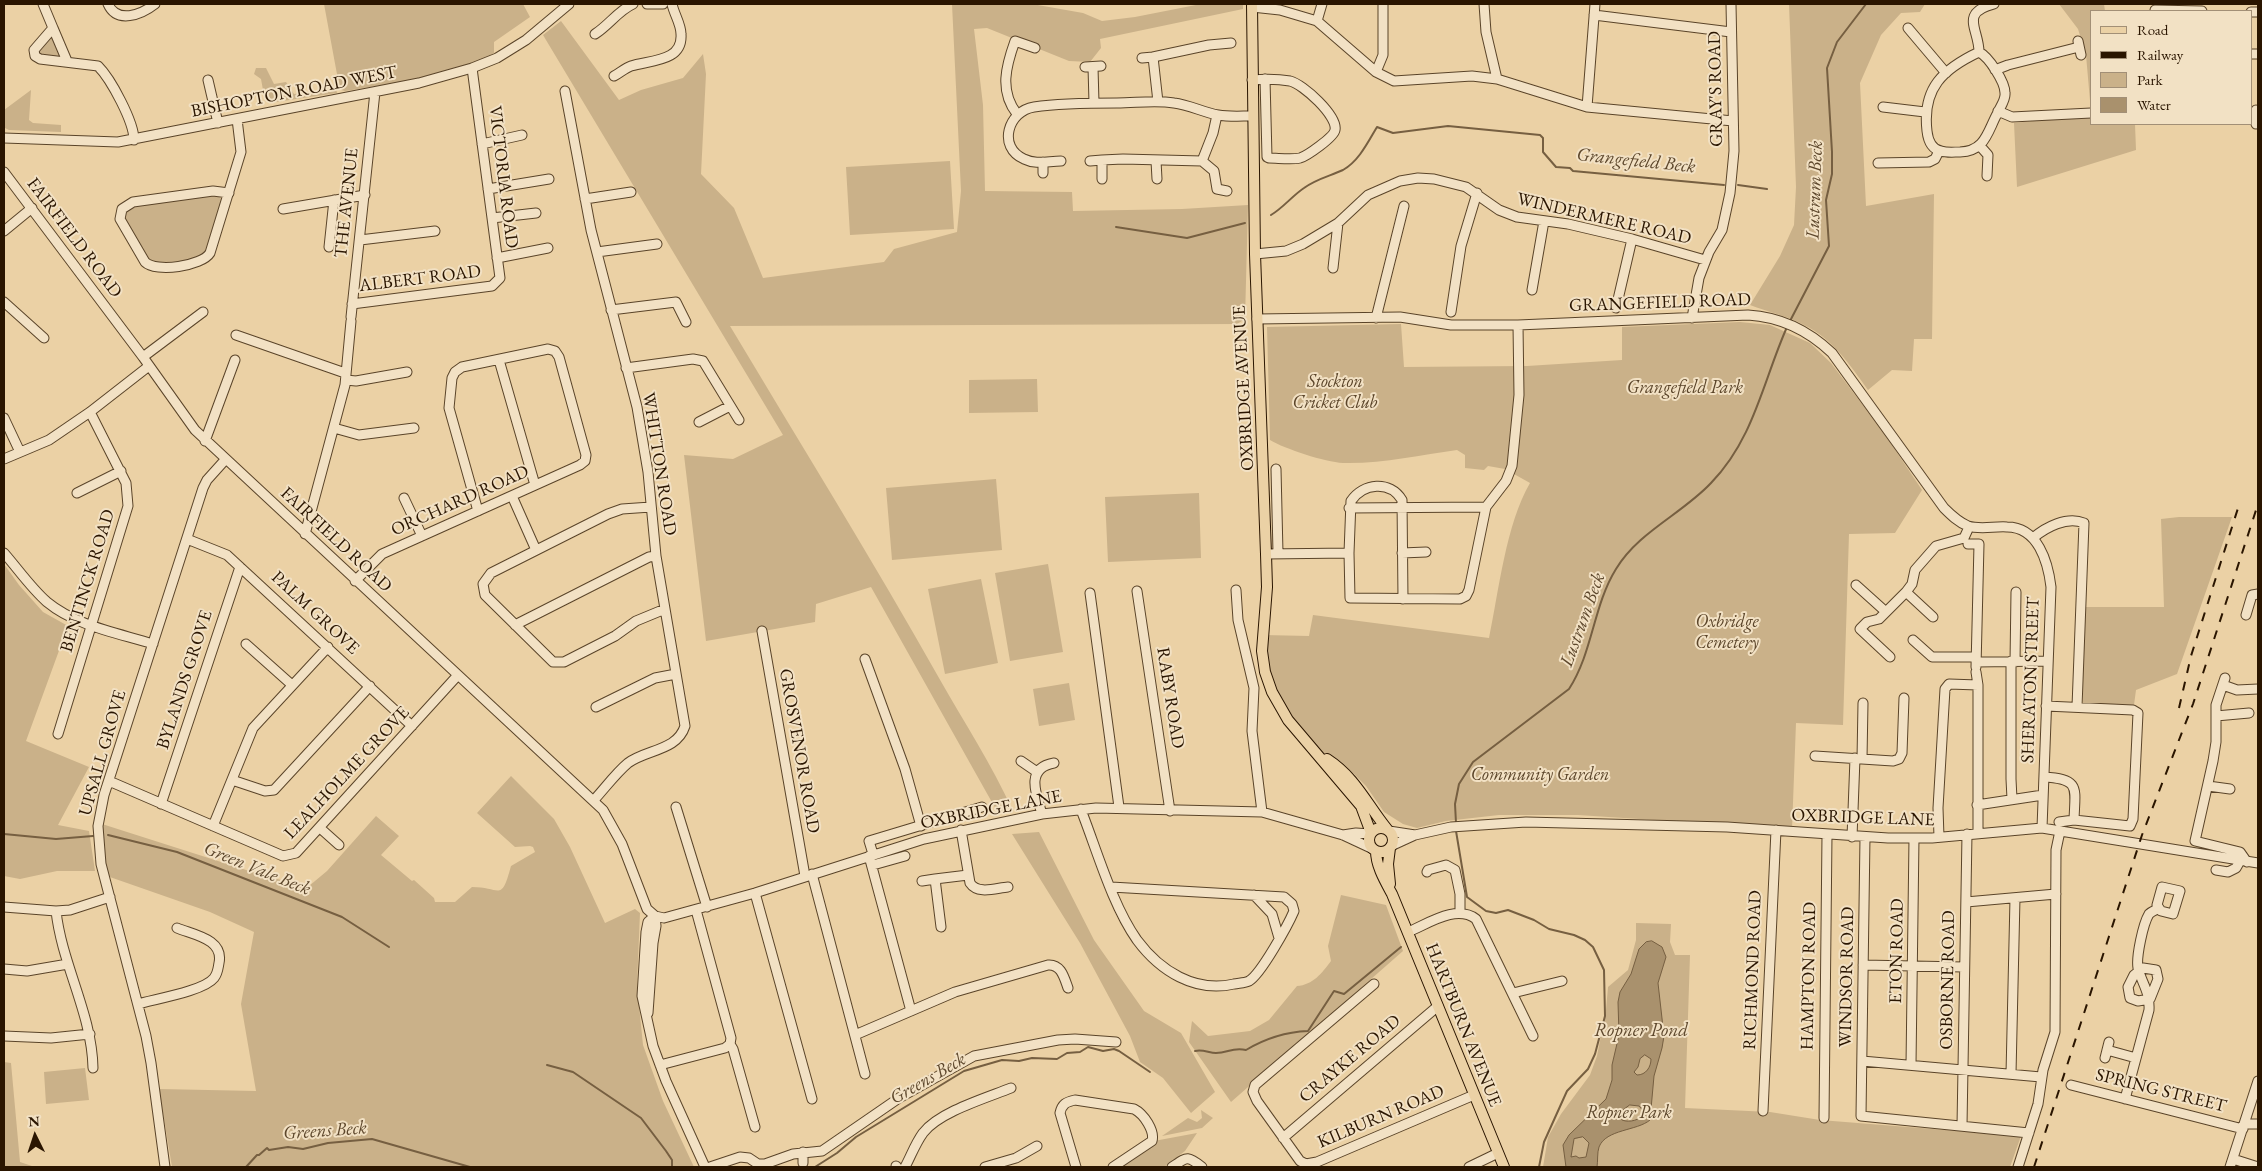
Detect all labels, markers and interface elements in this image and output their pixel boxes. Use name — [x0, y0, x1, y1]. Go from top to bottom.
legend — [2090, 10, 2252, 125]
text: Road — [2137, 20, 2168, 39]
street label: GRAY'S ROAD — [1704, 31, 1728, 147]
text: Railway — [2137, 45, 2183, 64]
street label: BISHOPTON ROAD WEST — [189, 61, 399, 123]
text: Park — [2137, 70, 2163, 89]
text: Water — [2137, 95, 2171, 114]
street label: VICTORIA ROAD — [484, 104, 522, 250]
water label: Lustrum Beck — [1802, 140, 1828, 240]
water label: Grangefield Beck — [1575, 143, 1697, 179]
street label: THE AVENUE — [330, 147, 364, 259]
street label: FAIRFIELD ROAD — [22, 174, 126, 302]
street label: WINDERMERE ROAD — [1515, 188, 1693, 250]
street label: ALBERT ROAD — [358, 261, 482, 297]
street label: GRANGEFIELD ROAD — [1569, 289, 1751, 317]
street label: OXBRIDGE AVENUE — [1229, 305, 1259, 471]
park label: Stockton Cricket Club — [1293, 371, 1377, 414]
park label: Grangefield Park — [1627, 377, 1743, 399]
street label: WHITTON ROAD — [637, 391, 681, 537]
street label: ORCHARD ROAD — [388, 461, 532, 541]
street label: FAIRFIELD ROAD — [276, 483, 396, 597]
street label: BENTINCK ROAD — [56, 507, 120, 655]
street label: PALM GROVE — [267, 567, 363, 659]
water label: Lustrum Beck — [1555, 570, 1611, 670]
street label: SHERATON STREET — [2017, 597, 2045, 763]
street label: BYLANDS GROVE — [152, 608, 218, 752]
park label: Oxbridge Cemetery — [1695, 611, 1759, 654]
street label: RABY ROAD — [1151, 646, 1189, 750]
street label: GROSVENOR ROAD — [774, 667, 824, 835]
street label: UPSALL GROVE — [75, 688, 131, 818]
street label: LEALHOLME GROVE — [280, 702, 414, 844]
park label: Community Garden — [1471, 764, 1609, 786]
street label: OXBRIDGE LANE — [919, 786, 1063, 834]
street label: OXBRIDGE LANE — [1791, 805, 1935, 831]
water label: Green Vale Beck — [200, 837, 314, 901]
street label: RICHMOND ROAD — [1739, 890, 1767, 1050]
street label: ETON ROAD — [1885, 898, 1909, 1004]
street label: HAMPTON ROAD — [1797, 902, 1821, 1050]
street label: WINDSOR ROAD — [1835, 906, 1859, 1048]
street label: OSBORNE ROAD — [1936, 910, 1960, 1050]
street label: HARTBURN AVENUE — [1420, 940, 1506, 1110]
street label: CRAYKE ROAD — [1295, 1010, 1405, 1108]
water label: Ropner Pond — [1594, 1020, 1688, 1042]
water label: Greens Beck — [886, 1048, 970, 1110]
street label: SPRING STREET — [2093, 1064, 2229, 1118]
street label: KILBURN ROAD — [1314, 1081, 1448, 1153]
park label: Ropner Park — [1586, 1102, 1672, 1124]
north arrow — [10, 1111, 60, 1161]
text: N — [28, 1112, 40, 1130]
water label: Greens Beck — [282, 1117, 368, 1145]

